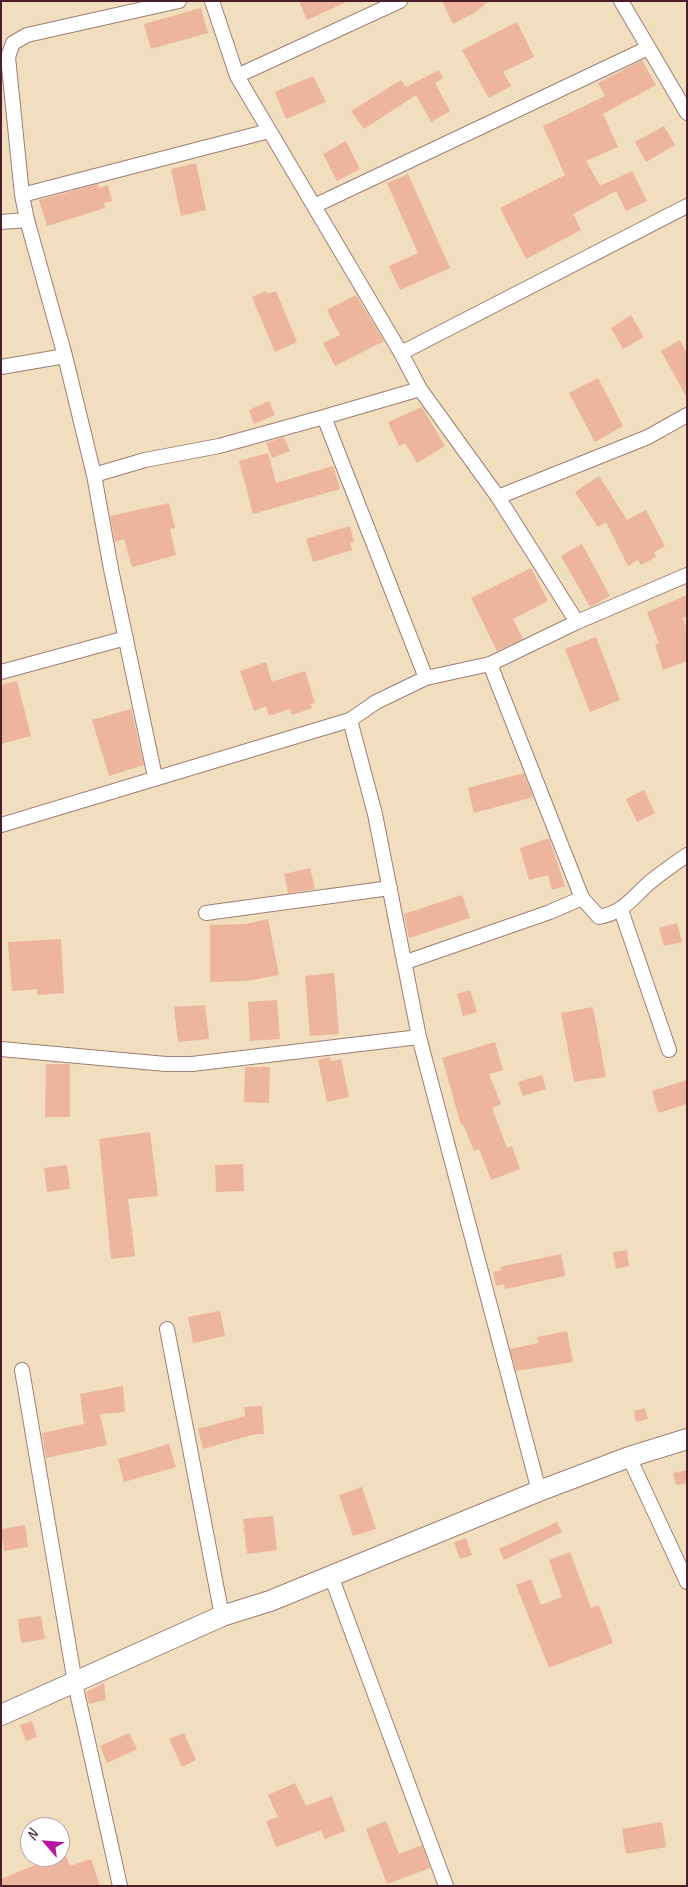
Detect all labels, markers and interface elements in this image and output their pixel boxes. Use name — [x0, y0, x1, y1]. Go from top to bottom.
north arrow — [20, 1817, 70, 1867]
text: N — [23, 1828, 42, 1843]

